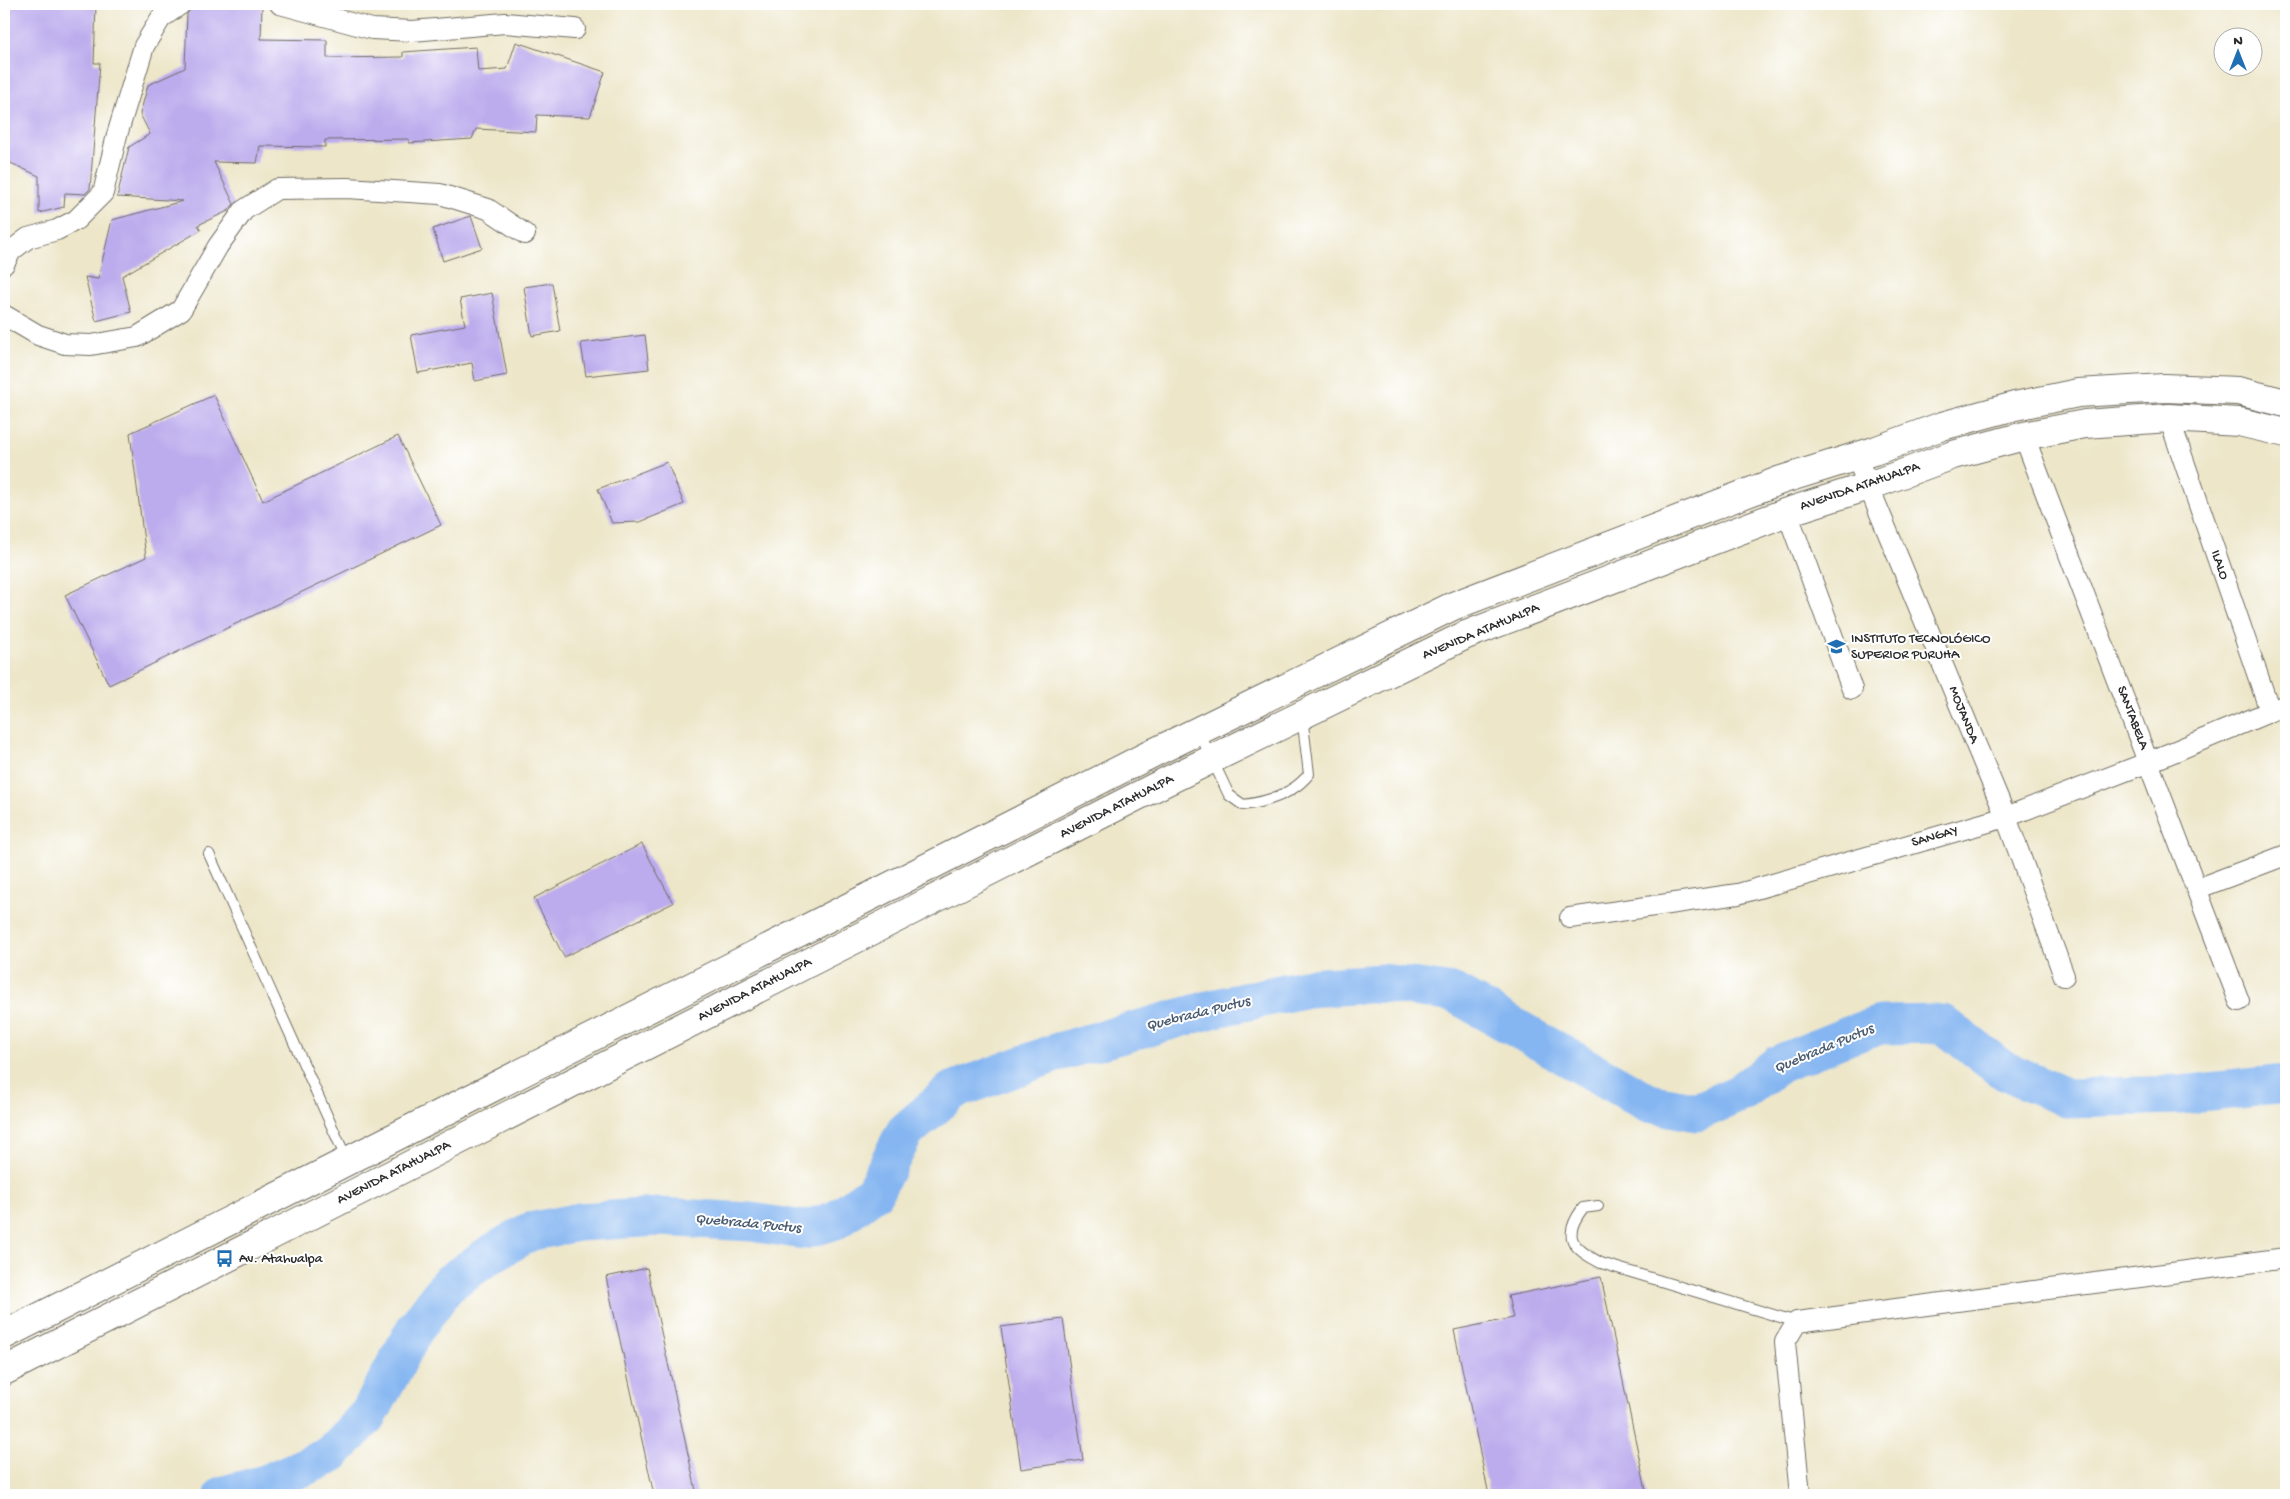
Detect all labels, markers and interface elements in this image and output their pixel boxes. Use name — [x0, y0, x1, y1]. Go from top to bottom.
north arrow — [2212, 28, 2262, 78]
text: N — [2233, 33, 2243, 50]
street label: AVENIDA ATAHUALPA — [1798, 458, 1923, 515]
street label: ILALO — [2206, 548, 2232, 583]
street label: AVENIDA ATAHUALPA — [1420, 599, 1543, 664]
place label: INSTITUTO TECNOLÓGICO SUPERIOR PURUHA — [1851, 631, 1991, 664]
school or university icon: INSTITUTO TECNOLÓGICO SUPERIOR PURUHA — [1827, 637, 1847, 657]
street label: MOJANDA — [1944, 684, 1982, 747]
street label: SANTABELA — [2112, 684, 2152, 753]
street label: AVENIDA ATAHUALPA — [1057, 771, 1177, 843]
street label: SANGAY — [1910, 822, 1960, 852]
street label: AVENIDA ATAHUALPA — [695, 954, 815, 1026]
water label: Quebrada Puctus — [1144, 992, 1253, 1036]
water label: Quebrada Puctus — [1772, 1019, 1878, 1078]
street label: AVENIDA ATAHUALPA — [334, 1137, 454, 1209]
water label: Quebrada Puctus — [694, 1210, 803, 1238]
bus stop icon: Av. Atahualpa — [215, 1249, 235, 1269]
place label: Av. Atahualpa — [239, 1251, 324, 1268]

